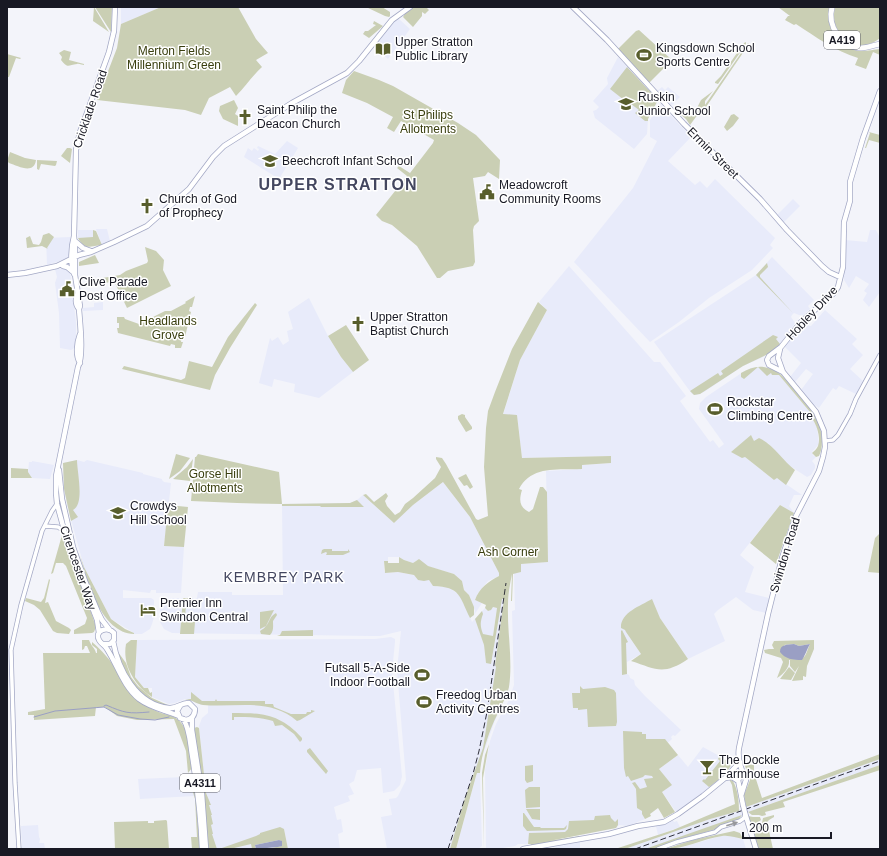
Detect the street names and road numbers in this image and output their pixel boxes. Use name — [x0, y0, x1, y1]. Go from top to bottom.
road number: A419 — [824, 31, 860, 49]
street label: Cricklade Road — [70, 68, 110, 150]
street label: Ermin Street — [684, 124, 742, 182]
street label: Hobley Drive — [783, 283, 841, 343]
street label: Swindon Road — [767, 516, 803, 594]
street label: Cirencester Way — [57, 524, 99, 612]
road number: A4311 — [180, 774, 220, 792]

